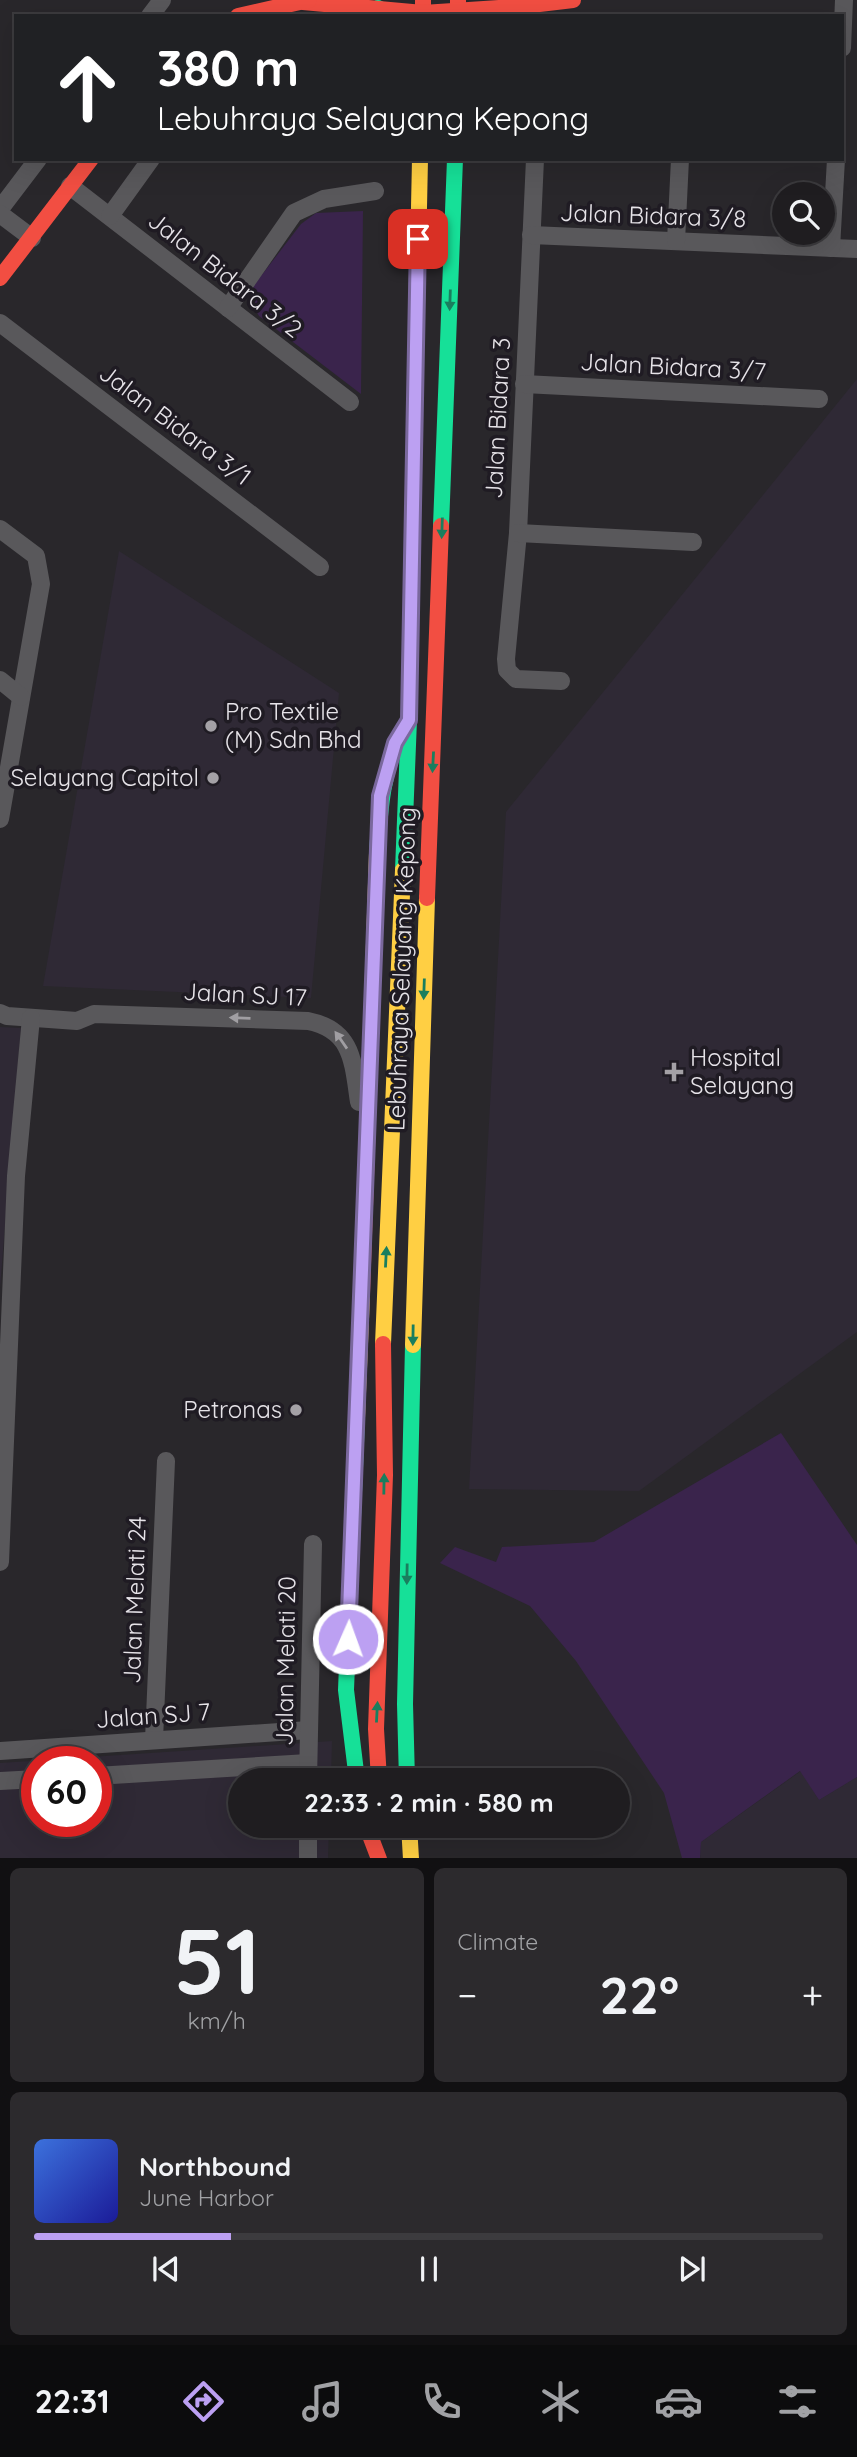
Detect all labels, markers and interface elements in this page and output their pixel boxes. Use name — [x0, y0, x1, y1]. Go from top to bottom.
text: 380 m — [157, 37, 299, 98]
icon: ahead — [42, 42, 133, 133]
text: Lebuhraya Selayang Kepong — [157, 98, 589, 138]
map controls — [772, 182, 835, 245]
button: search — [772, 182, 835, 245]
street label: Jalan Bidara 3/8 — [559, 197, 747, 233]
street label: Jalan Bidara 3/2 — [143, 205, 309, 344]
pin — [388, 209, 448, 269]
icon: arrive — [399, 220, 437, 258]
one-way arrow — [444, 290, 455, 312]
street label: Jalan Bidara 3 — [478, 337, 516, 499]
street label: Jalan Bidara 3/7 — [579, 346, 767, 386]
street label: Jalan Bidara 3/1 — [94, 357, 258, 491]
one-way arrow — [436, 517, 447, 539]
place label: Pro Textile (M) Sdn Bhd — [225, 696, 362, 754]
marker: Pro Textile (M) Sdn Bhd — [203, 718, 219, 734]
one-way arrow — [427, 751, 438, 773]
place label: Selayang Capitol — [10, 762, 199, 792]
marker: Selayang Capitol — [205, 770, 221, 786]
street label: Lebuhraya Selayang Kepong — [380, 806, 422, 1131]
street label: Jalan SJ 17 — [182, 976, 308, 1012]
one-way arrow — [418, 978, 429, 1000]
one-way arrow — [229, 1013, 251, 1024]
one-way arrow — [334, 1030, 348, 1049]
place label: Hospital Selayang — [690, 1042, 794, 1100]
marker: Hospital Selayang — [664, 1062, 684, 1082]
one-way arrow — [381, 1246, 392, 1268]
one-way arrow — [407, 1324, 419, 1346]
place label: Petronas — [183, 1394, 282, 1424]
marker: Petronas — [288, 1402, 304, 1418]
one-way arrow — [378, 1473, 390, 1495]
street label: Jalan Melati 24 — [116, 1516, 152, 1684]
one-way arrow — [402, 1563, 413, 1585]
street label: Jalan Melati 20 — [269, 1576, 301, 1746]
position arrow — [311, 1602, 385, 1676]
street label: Jalan SJ 7 — [95, 1696, 211, 1734]
one-way arrow — [372, 1700, 383, 1722]
speed limit sign: 60 — [21, 1746, 112, 1837]
text: 22:33 · 2 min · 580 m — [304, 1786, 554, 1819]
text: 51 — [173, 1903, 261, 2017]
text: Climate — [458, 1927, 538, 1956]
text: 22° — [600, 1962, 679, 2027]
text: − — [458, 1971, 477, 2019]
text: + — [802, 1971, 823, 2019]
text: km/h — [188, 2006, 246, 2035]
text: Northbound — [139, 2150, 291, 2183]
text: June Harbor — [139, 2183, 274, 2212]
icon: previous — [147, 2250, 185, 2288]
icon: pause — [410, 2250, 448, 2288]
icon: next — [673, 2250, 711, 2288]
icon: directions — [179, 2377, 228, 2426]
icon: music — [298, 2377, 347, 2426]
icon: phone — [417, 2377, 466, 2426]
icon: climate — [536, 2377, 585, 2426]
icon: car — [654, 2377, 703, 2426]
icon: filters — [773, 2377, 822, 2426]
text: 22:31 — [35, 2381, 110, 2421]

